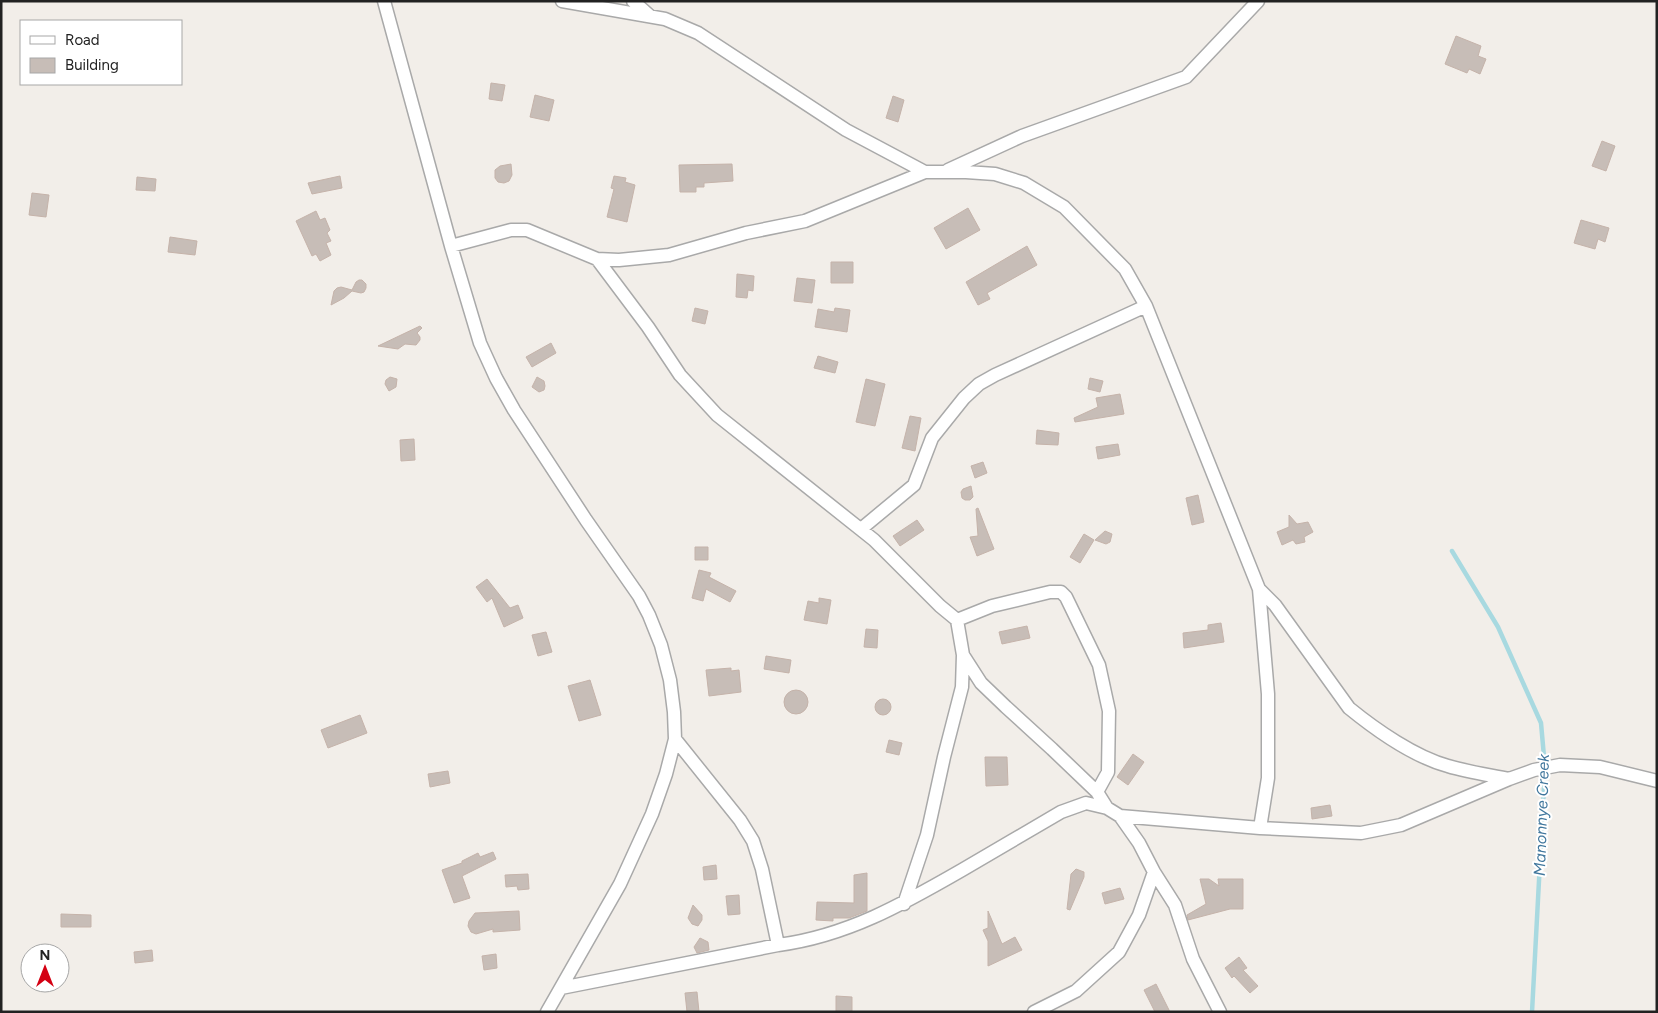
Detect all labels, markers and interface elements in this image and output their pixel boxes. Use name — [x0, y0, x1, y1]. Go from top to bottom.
legend — [20, 20, 182, 85]
text: Road — [65, 31, 100, 49]
text: Building — [65, 56, 119, 74]
water label: Manonnye Creek — [1530, 752, 1553, 876]
north arrow — [20, 943, 70, 993]
text: N — [40, 947, 50, 964]

